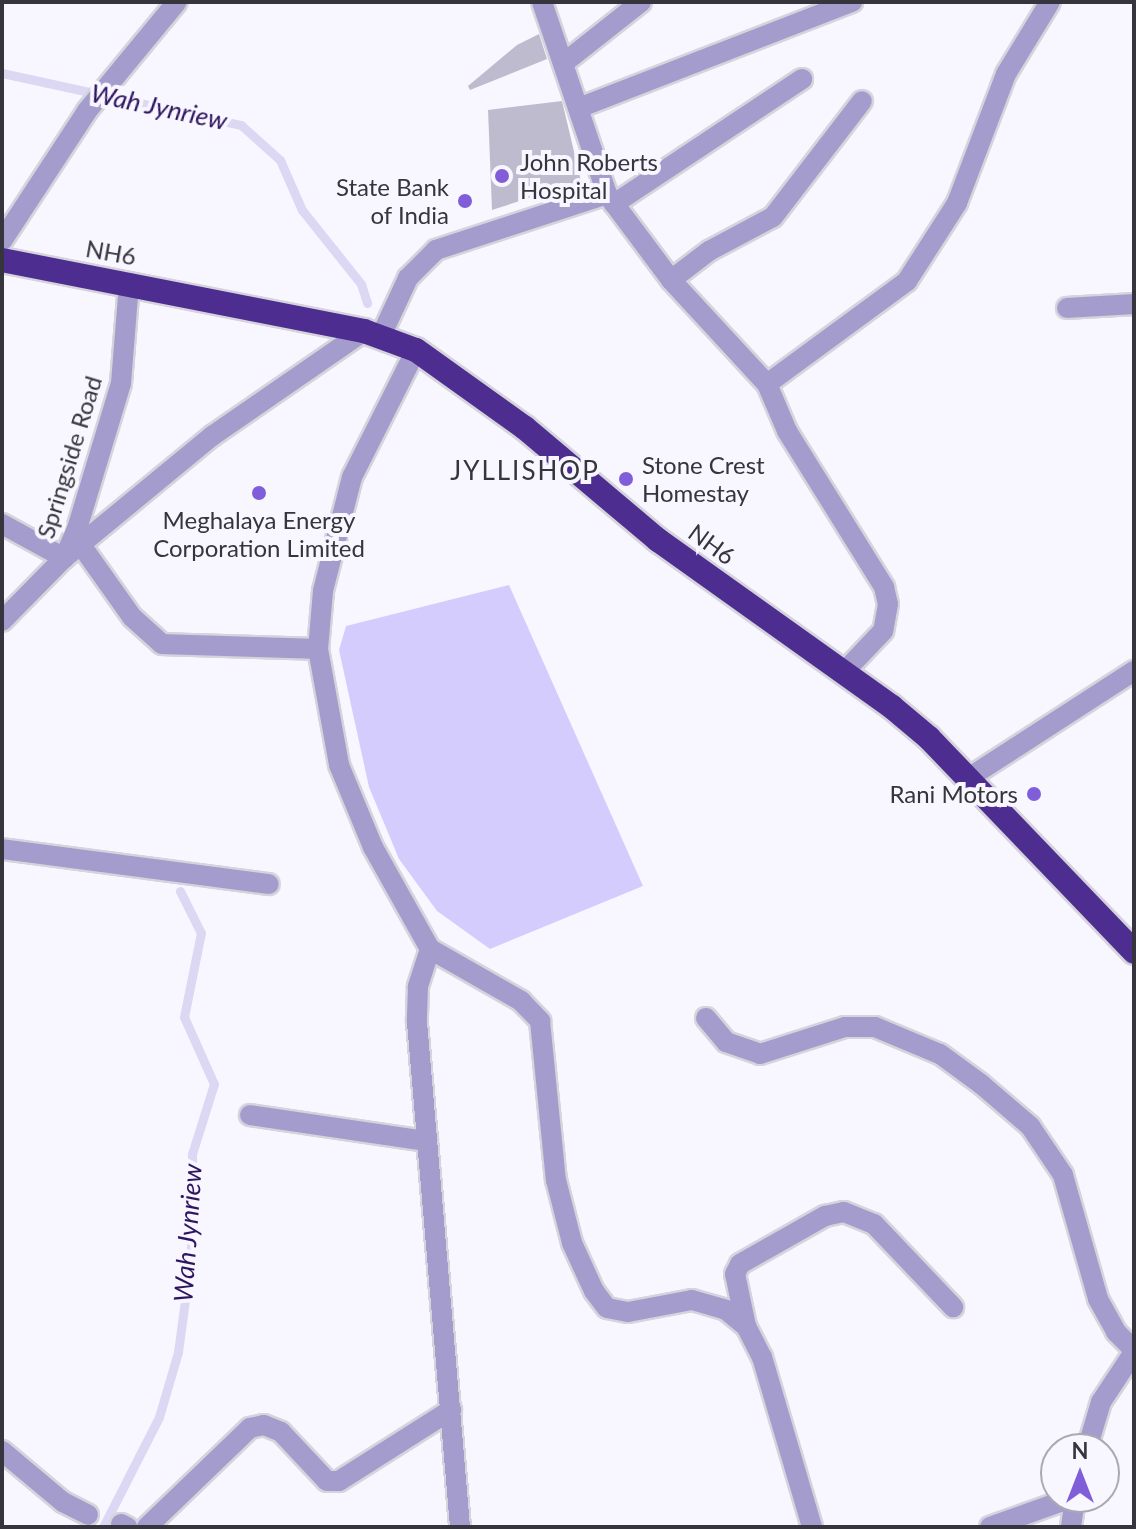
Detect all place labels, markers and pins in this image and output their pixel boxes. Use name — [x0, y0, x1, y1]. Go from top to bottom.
place label: John Roberts Hospital — [520, 148, 658, 204]
marker: John Roberts Hospital — [491, 165, 513, 187]
place label: State Bank of India — [336, 173, 449, 229]
marker: State Bank of India — [456, 192, 474, 210]
place label: Stone Crest Homestay — [642, 451, 765, 507]
marker: Stone Crest Homestay — [617, 470, 635, 488]
marker: Meghalaya Energy Corporation Limited — [250, 484, 268, 502]
place label: Meghalaya Energy Corporation Limited — [153, 506, 365, 562]
place label: Rani Motors — [889, 780, 1018, 808]
marker: Rani Motors — [1025, 785, 1043, 803]

